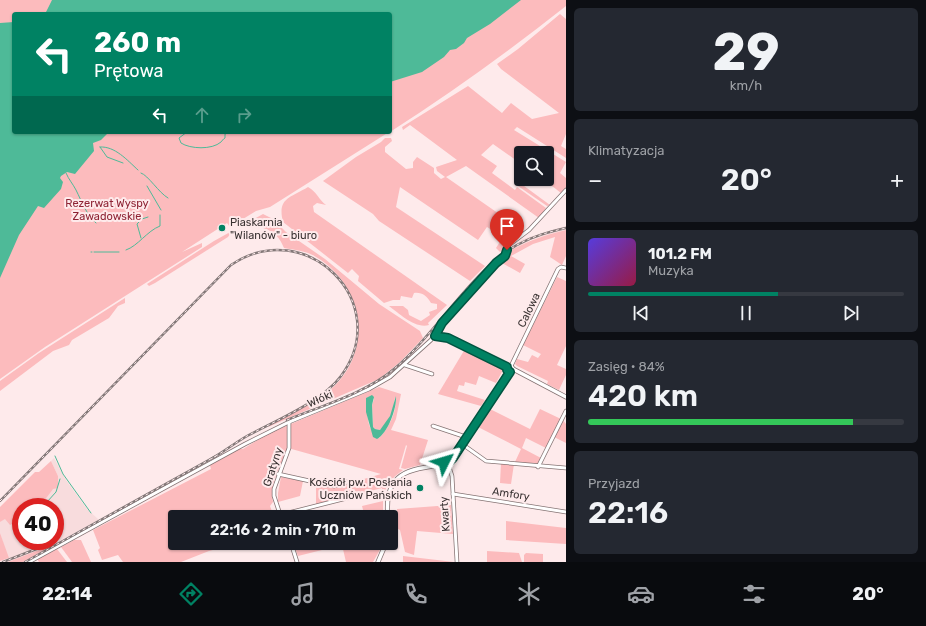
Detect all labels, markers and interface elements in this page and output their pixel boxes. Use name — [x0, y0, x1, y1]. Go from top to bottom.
text: 29 — [712, 21, 780, 83]
text: 260 m — [94, 26, 181, 59]
icon: left — [28, 28, 80, 80]
text: Prętowa — [94, 60, 163, 82]
text: km/h — [730, 78, 762, 93]
icon: left — [149, 104, 171, 126]
icon: ahead — [191, 104, 213, 126]
icon: right — [233, 104, 255, 126]
text: Klimatyzacja — [588, 143, 664, 158]
map controls — [514, 146, 554, 186]
button: search — [514, 146, 554, 186]
text: 20° — [721, 162, 772, 198]
text: − — [588, 167, 602, 194]
text: + — [890, 167, 904, 194]
park label: Rezerwat Wyspy Zawadowskie — [65, 197, 149, 223]
pin — [490, 209, 524, 250]
icon: arrive — [496, 215, 518, 237]
place label: Piaskarnia "Wilanów" - biuro — [230, 216, 317, 242]
marker: Piaskarnia "Wilanów" - biuro — [217, 223, 227, 233]
text: 101.2 FM — [648, 245, 712, 263]
text: Muzyka — [648, 263, 694, 278]
street label: Calowa — [515, 291, 543, 329]
icon: previous — [630, 302, 652, 324]
icon: pause — [735, 302, 757, 324]
icon: next — [840, 302, 862, 324]
text: Zasięg · 84% — [588, 359, 665, 374]
text: 420 km — [588, 378, 698, 414]
street label: Włóki — [305, 388, 335, 410]
position arrow — [423, 441, 465, 483]
street label: Gratyny — [261, 446, 285, 488]
place label: Kościół pw. Posłania Uczniów Pańskich — [309, 476, 412, 502]
text: Przyjazd — [588, 476, 640, 491]
marker: Kościół pw. Posłania Uczniów Pańskich — [415, 483, 425, 493]
street label: Amfory — [491, 485, 531, 503]
text: 22:16 — [588, 495, 668, 531]
street label: Kwarty — [437, 496, 453, 532]
speed limit sign: 40 — [12, 498, 64, 550]
text: 22:16 · 2 min · 710 m — [210, 521, 356, 539]
icon: directions — [177, 580, 205, 608]
icon: music — [289, 580, 317, 608]
icon: phone — [402, 580, 430, 608]
icon: climate — [515, 580, 543, 608]
icon: car — [627, 580, 655, 608]
icon: filters — [740, 580, 768, 608]
text: 22:14 — [42, 583, 92, 605]
text: 20° — [852, 583, 884, 605]

